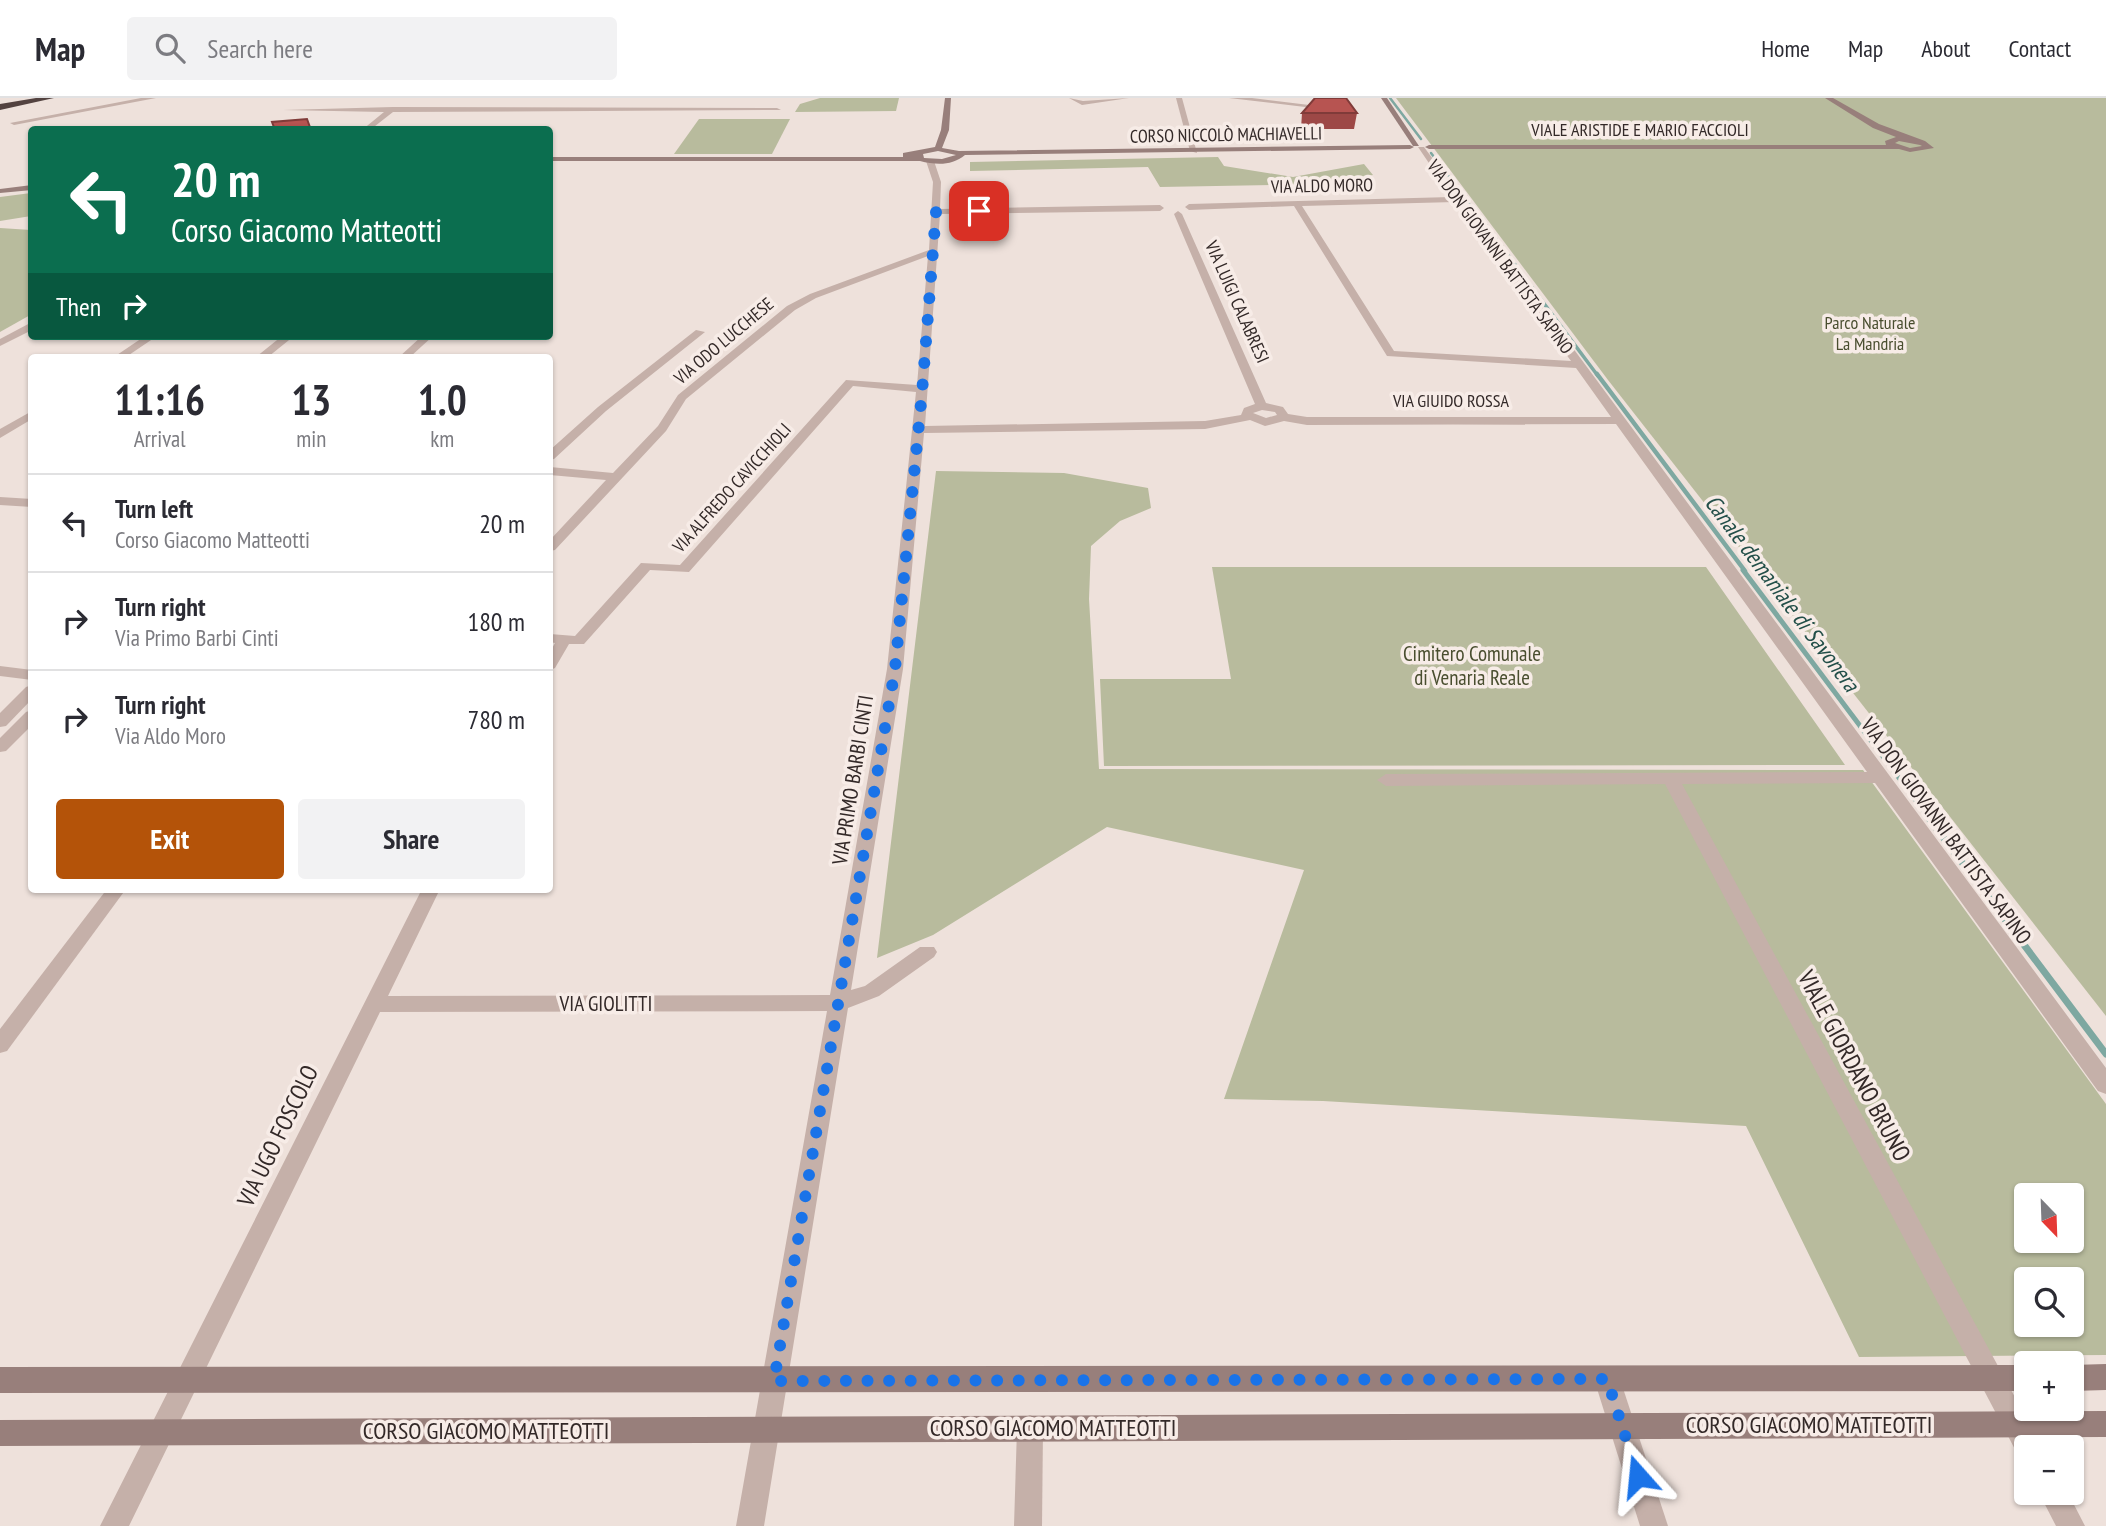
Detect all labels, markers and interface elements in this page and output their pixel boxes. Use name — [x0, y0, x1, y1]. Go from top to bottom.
search box — [127, 17, 617, 80]
text: Map — [35, 27, 85, 70]
icon: search — [151, 29, 189, 67]
text: Search here — [207, 32, 313, 65]
text: Home — [1761, 33, 1810, 64]
text: Map — [1848, 33, 1883, 64]
text: About — [1921, 33, 1970, 64]
text: Contact — [2008, 33, 2071, 64]
street label: VIALE ARISTIDE E MARIO FACCIOLI — [1530, 118, 1749, 141]
street label: CORSO NICCOLÒ MACHIAVELLI — [1130, 121, 1322, 148]
text: 20 m — [171, 147, 260, 211]
icon: left — [56, 154, 147, 245]
street label: VIA DON GIOVANNI BATTISTA SAPINO — [1422, 154, 1579, 358]
street label: VIA ALDO MORO — [1270, 173, 1373, 198]
pin — [949, 181, 1009, 241]
icon: arrive — [960, 192, 998, 230]
text: Corso Giacomo Matteotti — [171, 209, 442, 251]
street label: VIA LUIGI CALABRESI — [1200, 236, 1275, 366]
icon: right — [115, 287, 153, 325]
text: Then — [56, 290, 101, 323]
street label: VIA ODO LUCCHESE — [668, 292, 778, 390]
park label: Parco Naturale La Mandria — [1825, 311, 1915, 355]
text: 11:16 — [114, 372, 205, 427]
text: 13 — [291, 372, 331, 427]
text: 1.0 — [418, 372, 467, 427]
street label: VIA GIUIDO ROSSA — [1392, 389, 1509, 412]
street label: VIA ALFREDO CAVICCHIOLI — [667, 418, 796, 558]
text: Arrival — [134, 424, 186, 453]
text: min — [296, 424, 326, 453]
text: km — [430, 424, 454, 453]
water label: Canale demaniale di Savonera — [1699, 489, 1867, 698]
text: Turn left — [115, 492, 193, 525]
icon: left — [56, 504, 94, 542]
text: 20 m — [479, 507, 525, 540]
text: Corso Giacomo Matteotti — [115, 525, 310, 554]
text: Turn right — [115, 590, 206, 623]
icon: right — [56, 602, 94, 640]
text: 180 m — [467, 605, 525, 638]
text: Via Primo Barbi Cinti — [115, 623, 279, 652]
park label: Cimitero Comunale di Venaria Reale — [1403, 640, 1541, 691]
text: Turn right — [115, 688, 206, 721]
street label: VIA PRIMO BARBI CINTI — [826, 693, 879, 868]
icon: right — [56, 700, 94, 738]
text: 780 m — [467, 703, 525, 736]
street label: VIA DON GIOVANNI BATTISTA SAPINO — [1855, 711, 2038, 949]
text: Via Aldo Moro — [115, 721, 226, 750]
button: Exit — [56, 799, 284, 879]
button: Share — [298, 799, 525, 879]
street label: VIALE GIORDANO BRUNO — [1791, 964, 1918, 1166]
street label: VIA GIOLITTI — [559, 990, 652, 1017]
street label: VIA UGO FOSCOLO — [229, 1060, 325, 1213]
north arrow — [2014, 1183, 2084, 1253]
map controls — [2014, 1183, 2084, 1505]
button: search — [2014, 1267, 2084, 1337]
button: + — [2014, 1351, 2084, 1421]
street label: CORSO GIACOMO MATTEOTTI — [1686, 1409, 1932, 1440]
street label: CORSO GIACOMO MATTEOTTI — [930, 1412, 1176, 1443]
street label: CORSO GIACOMO MATTEOTTI — [363, 1415, 609, 1446]
button: − — [2014, 1435, 2084, 1505]
position arrow — [1601, 1439, 1675, 1513]

